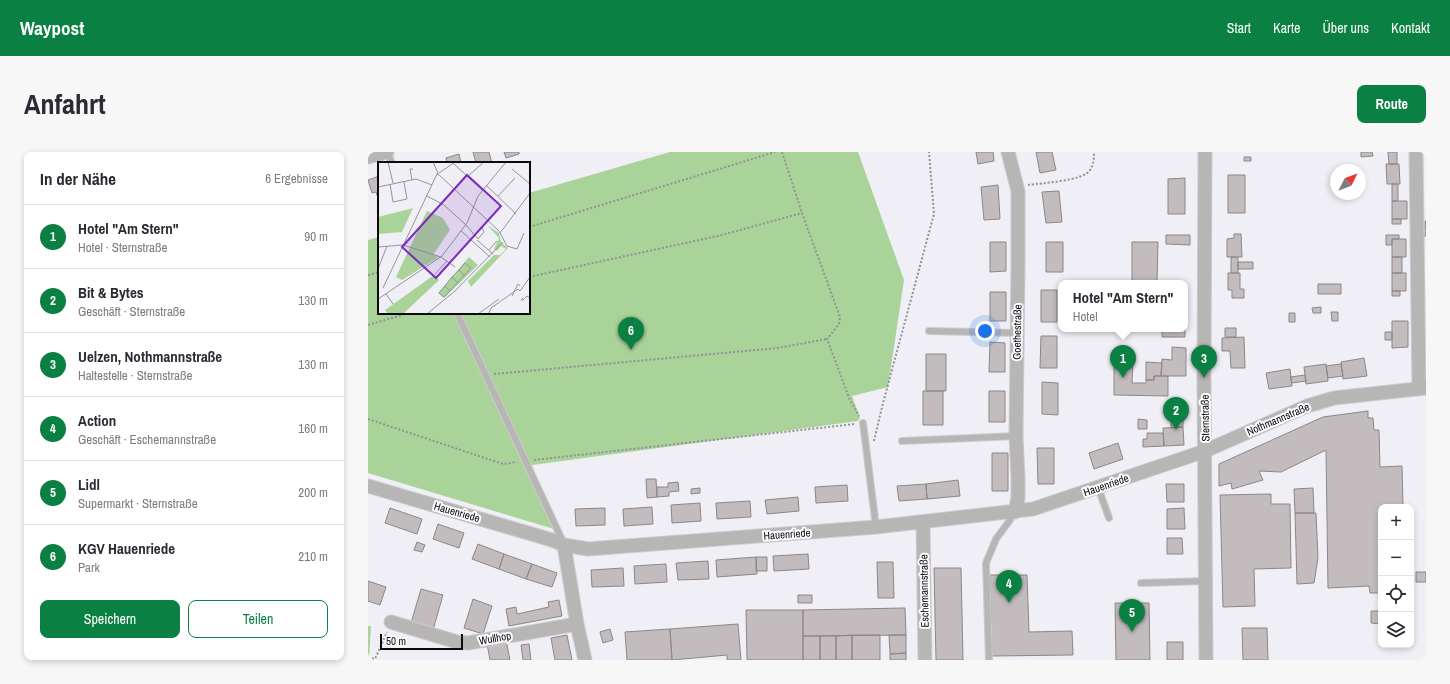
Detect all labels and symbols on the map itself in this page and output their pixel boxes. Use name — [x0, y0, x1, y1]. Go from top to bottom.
inset map — [378, 162, 530, 314]
north arrow — [1330, 164, 1366, 200]
street label: Goethestraße — [1010, 304, 1024, 360]
pin: 6 — [618, 317, 644, 350]
your location — [975, 321, 995, 341]
pin: 1 — [1110, 345, 1136, 378]
pin: 3 — [1191, 345, 1217, 378]
street label: Sternstraße — [1198, 394, 1212, 442]
pin: 2 — [1163, 397, 1189, 430]
street label: Nothmannstraße — [1244, 399, 1312, 439]
street label: Hauenriede — [1081, 471, 1131, 499]
street label: Hauenriede — [432, 499, 482, 525]
street label: Hauenriede — [763, 525, 811, 543]
street label: Eschemannstraße — [916, 554, 932, 628]
pin: 4 — [996, 570, 1022, 603]
pin: 5 — [1119, 599, 1145, 632]
street label: Wullhop — [478, 628, 512, 648]
scale bar — [380, 632, 463, 651]

